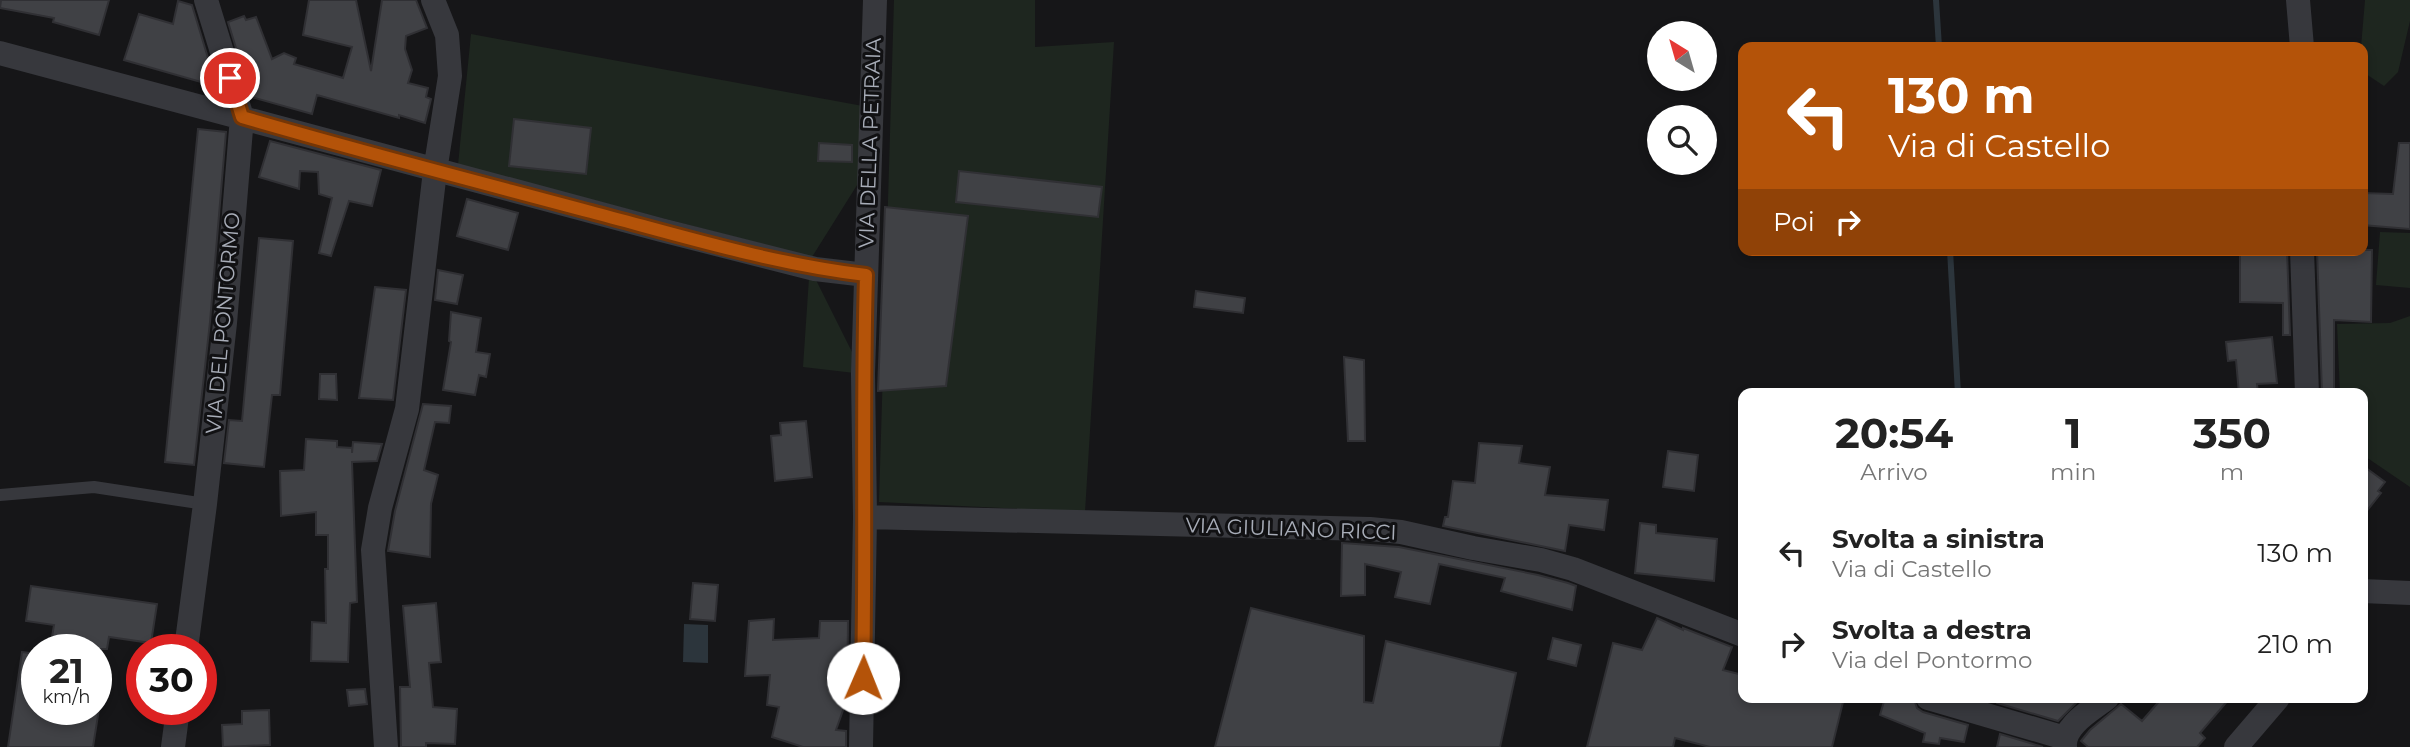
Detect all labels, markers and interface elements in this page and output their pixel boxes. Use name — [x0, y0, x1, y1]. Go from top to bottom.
north arrow — [1647, 21, 1717, 91]
map controls — [1647, 21, 1717, 175]
street label: VIA DELLA PETRAIA — [853, 36, 886, 249]
pin — [200, 48, 260, 108]
icon: arrive — [211, 59, 249, 97]
text: 130 m — [1888, 66, 2035, 125]
icon: left — [1773, 70, 1864, 161]
button: search — [1647, 105, 1717, 175]
text: Via di Castello — [1888, 126, 2110, 165]
icon: right — [1829, 203, 1867, 241]
text: Poi — [1773, 206, 1815, 238]
street label: VIA DEL PONTORMO — [200, 211, 245, 435]
text: 20:54 — [1835, 407, 1953, 459]
text: 1 — [2065, 407, 2081, 459]
text: 350 — [2193, 407, 2271, 459]
text: Arrivo — [1860, 458, 1928, 486]
text: min — [2050, 458, 2096, 486]
text: m — [2220, 458, 2244, 486]
street label: VIA GIULIANO RICCI — [1185, 512, 1397, 545]
text: Svolta a sinistra — [1832, 523, 2045, 555]
icon: left — [1773, 534, 1811, 572]
text: 130 m — [2257, 537, 2333, 569]
text: Via di Castello — [1832, 555, 1992, 583]
text: Svolta a destra — [1832, 614, 2032, 646]
icon: right — [1773, 625, 1811, 663]
text: 210 m — [2257, 628, 2333, 660]
speed limit sign: 30 — [126, 634, 217, 725]
position arrow — [826, 641, 900, 715]
text: Via del Pontormo — [1832, 646, 2033, 674]
text: 21 — [49, 649, 84, 692]
text: km/h — [42, 686, 91, 708]

